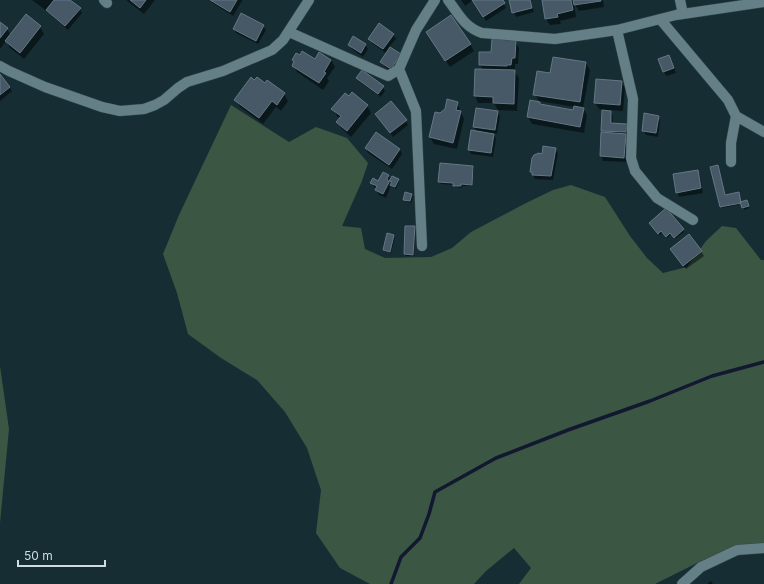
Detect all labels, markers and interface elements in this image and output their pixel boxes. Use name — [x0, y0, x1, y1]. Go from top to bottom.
scale bar — [18, 542, 105, 568]
text: 50 m — [24, 548, 53, 563]

